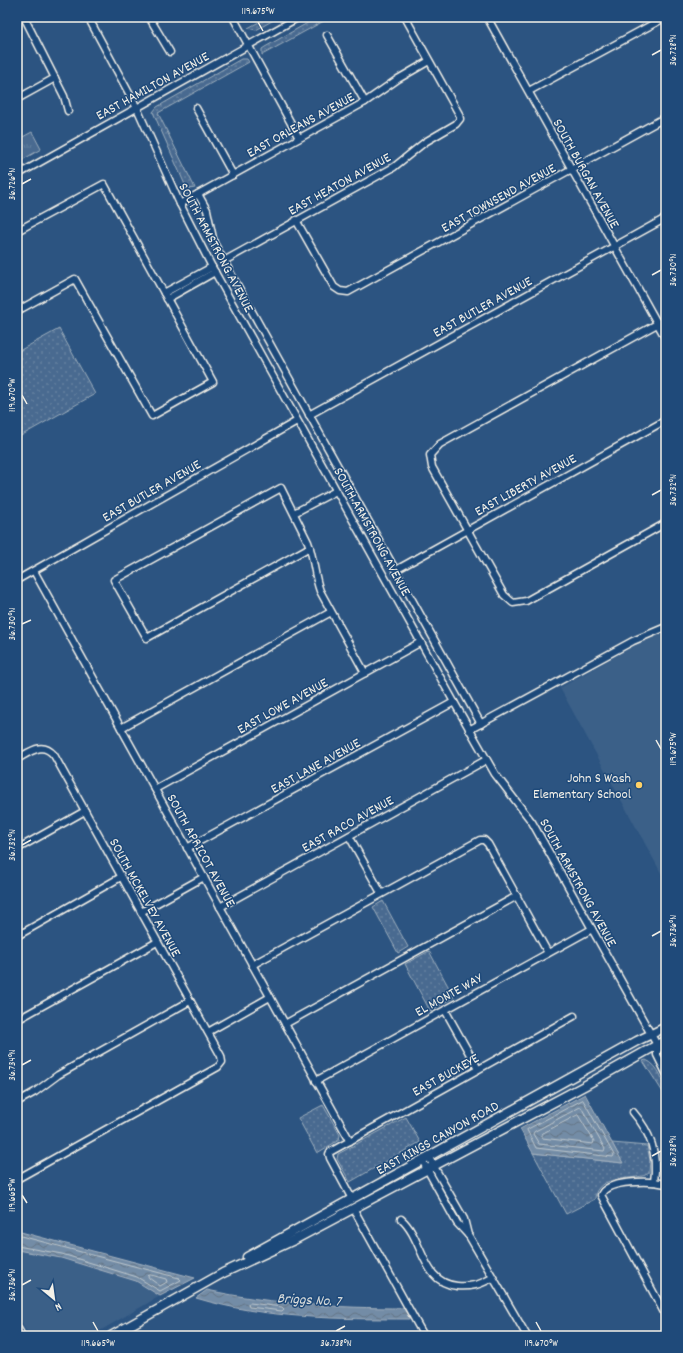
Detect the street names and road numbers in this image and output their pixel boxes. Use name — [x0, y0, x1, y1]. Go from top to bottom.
street label: EAST HAMILTON AVENUE — [93, 47, 214, 126]
street label: EAST ORLEANS AVENUE — [243, 87, 359, 164]
street label: SOUTH BURGAN AVENUE — [547, 115, 624, 233]
street label: EAST HEATON AVENUE — [285, 148, 396, 221]
street label: EAST TOWNSEND AVENUE — [438, 159, 560, 239]
street label: SOUTH ARMSTRONG AVENUE — [173, 180, 258, 317]
street label: EAST BUTLER AVENUE — [430, 272, 537, 343]
street label: EAST LIBERTY AVENUE — [471, 449, 581, 522]
street label: EAST BUTLER AVENUE — [99, 455, 206, 528]
street label: SOUTH ARMSTRONG AVENUE — [328, 464, 415, 600]
street label: EAST LOWE AVENUE — [234, 673, 333, 740]
street label: EAST LANE AVENUE — [268, 734, 365, 800]
street label: SOUTH APRICOT AVENUE — [161, 791, 240, 912]
street label: EAST RACO AVENUE — [298, 791, 398, 858]
street label: SOUTH ARMSTRONG AVENUE — [534, 815, 621, 951]
street label: SOUTH MCKELVEY AVENUE — [103, 835, 185, 961]
street label: EL MONTE WAY — [412, 969, 487, 1023]
street label: EAST BUCKEYE — [409, 1049, 484, 1102]
street label: EAST KINGS CANYON ROAD — [373, 1097, 503, 1181]

